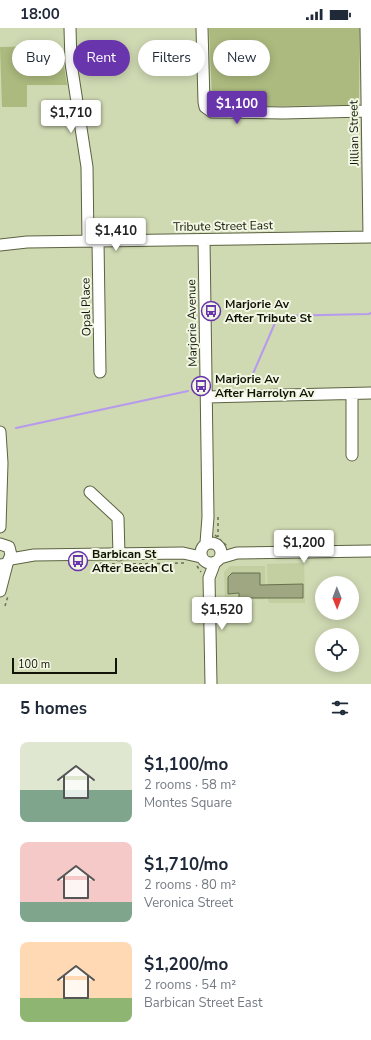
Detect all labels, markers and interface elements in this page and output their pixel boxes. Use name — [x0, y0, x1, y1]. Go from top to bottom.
text: 18:00 — [20, 4, 60, 24]
chip: Buy — [12, 40, 65, 76]
chip: Rent — [73, 40, 130, 76]
chip: Filters — [138, 40, 205, 76]
chip: New — [213, 40, 270, 76]
pin: $1,100 — [204, 91, 270, 125]
text: $1,100 — [216, 95, 258, 113]
street label: Jillian Street — [345, 99, 363, 167]
pin: $1,710 — [38, 100, 104, 134]
text: $1,710 — [50, 104, 92, 122]
street label: Tribute Street East — [173, 217, 274, 235]
pin: $1,410 — [83, 218, 149, 252]
text: $1,410 — [95, 222, 137, 240]
street label: Opal Place — [77, 278, 95, 336]
street label: Marjorie Avenue — [183, 279, 201, 367]
place label: Marjorie Av After Tribute St — [225, 296, 312, 326]
bus stop icon: Marjorie Av After Tribute St — [200, 300, 222, 322]
place label: Marjorie Av After Harrolyn Av — [215, 371, 315, 401]
bus stop icon: Marjorie Av After Harrolyn Av — [190, 375, 212, 397]
pin: $1,200 — [271, 530, 337, 564]
text: $1,200 — [283, 534, 325, 552]
place label: Barbican St After Beech Cl — [92, 546, 173, 576]
bus stop icon: Barbican St After Beech Cl — [67, 550, 89, 572]
north arrow — [315, 576, 359, 620]
map controls — [315, 576, 359, 672]
pin: $1,520 — [189, 597, 255, 631]
text: $1,520 — [201, 601, 243, 619]
button: locate — [315, 628, 359, 672]
scale bar — [12, 656, 117, 675]
text: 100 m — [18, 657, 50, 672]
text: 5 homes — [20, 697, 87, 720]
icon: filters — [329, 697, 351, 719]
text: $1,100/mo — [144, 753, 228, 776]
icon: home — [52, 758, 100, 806]
text: 2 rooms · 58 m² — [144, 776, 236, 794]
text: Montes Square — [144, 794, 232, 812]
text: $1,710/mo — [144, 853, 228, 876]
icon: home — [52, 858, 100, 906]
text: 2 rooms · 80 m² — [144, 876, 236, 894]
text: Veronica Street — [144, 894, 233, 912]
text: $1,200/mo — [144, 953, 228, 976]
icon: home — [52, 958, 100, 1006]
text: 2 rooms · 54 m² — [144, 976, 236, 994]
text: Barbican Street East — [144, 994, 262, 1012]

